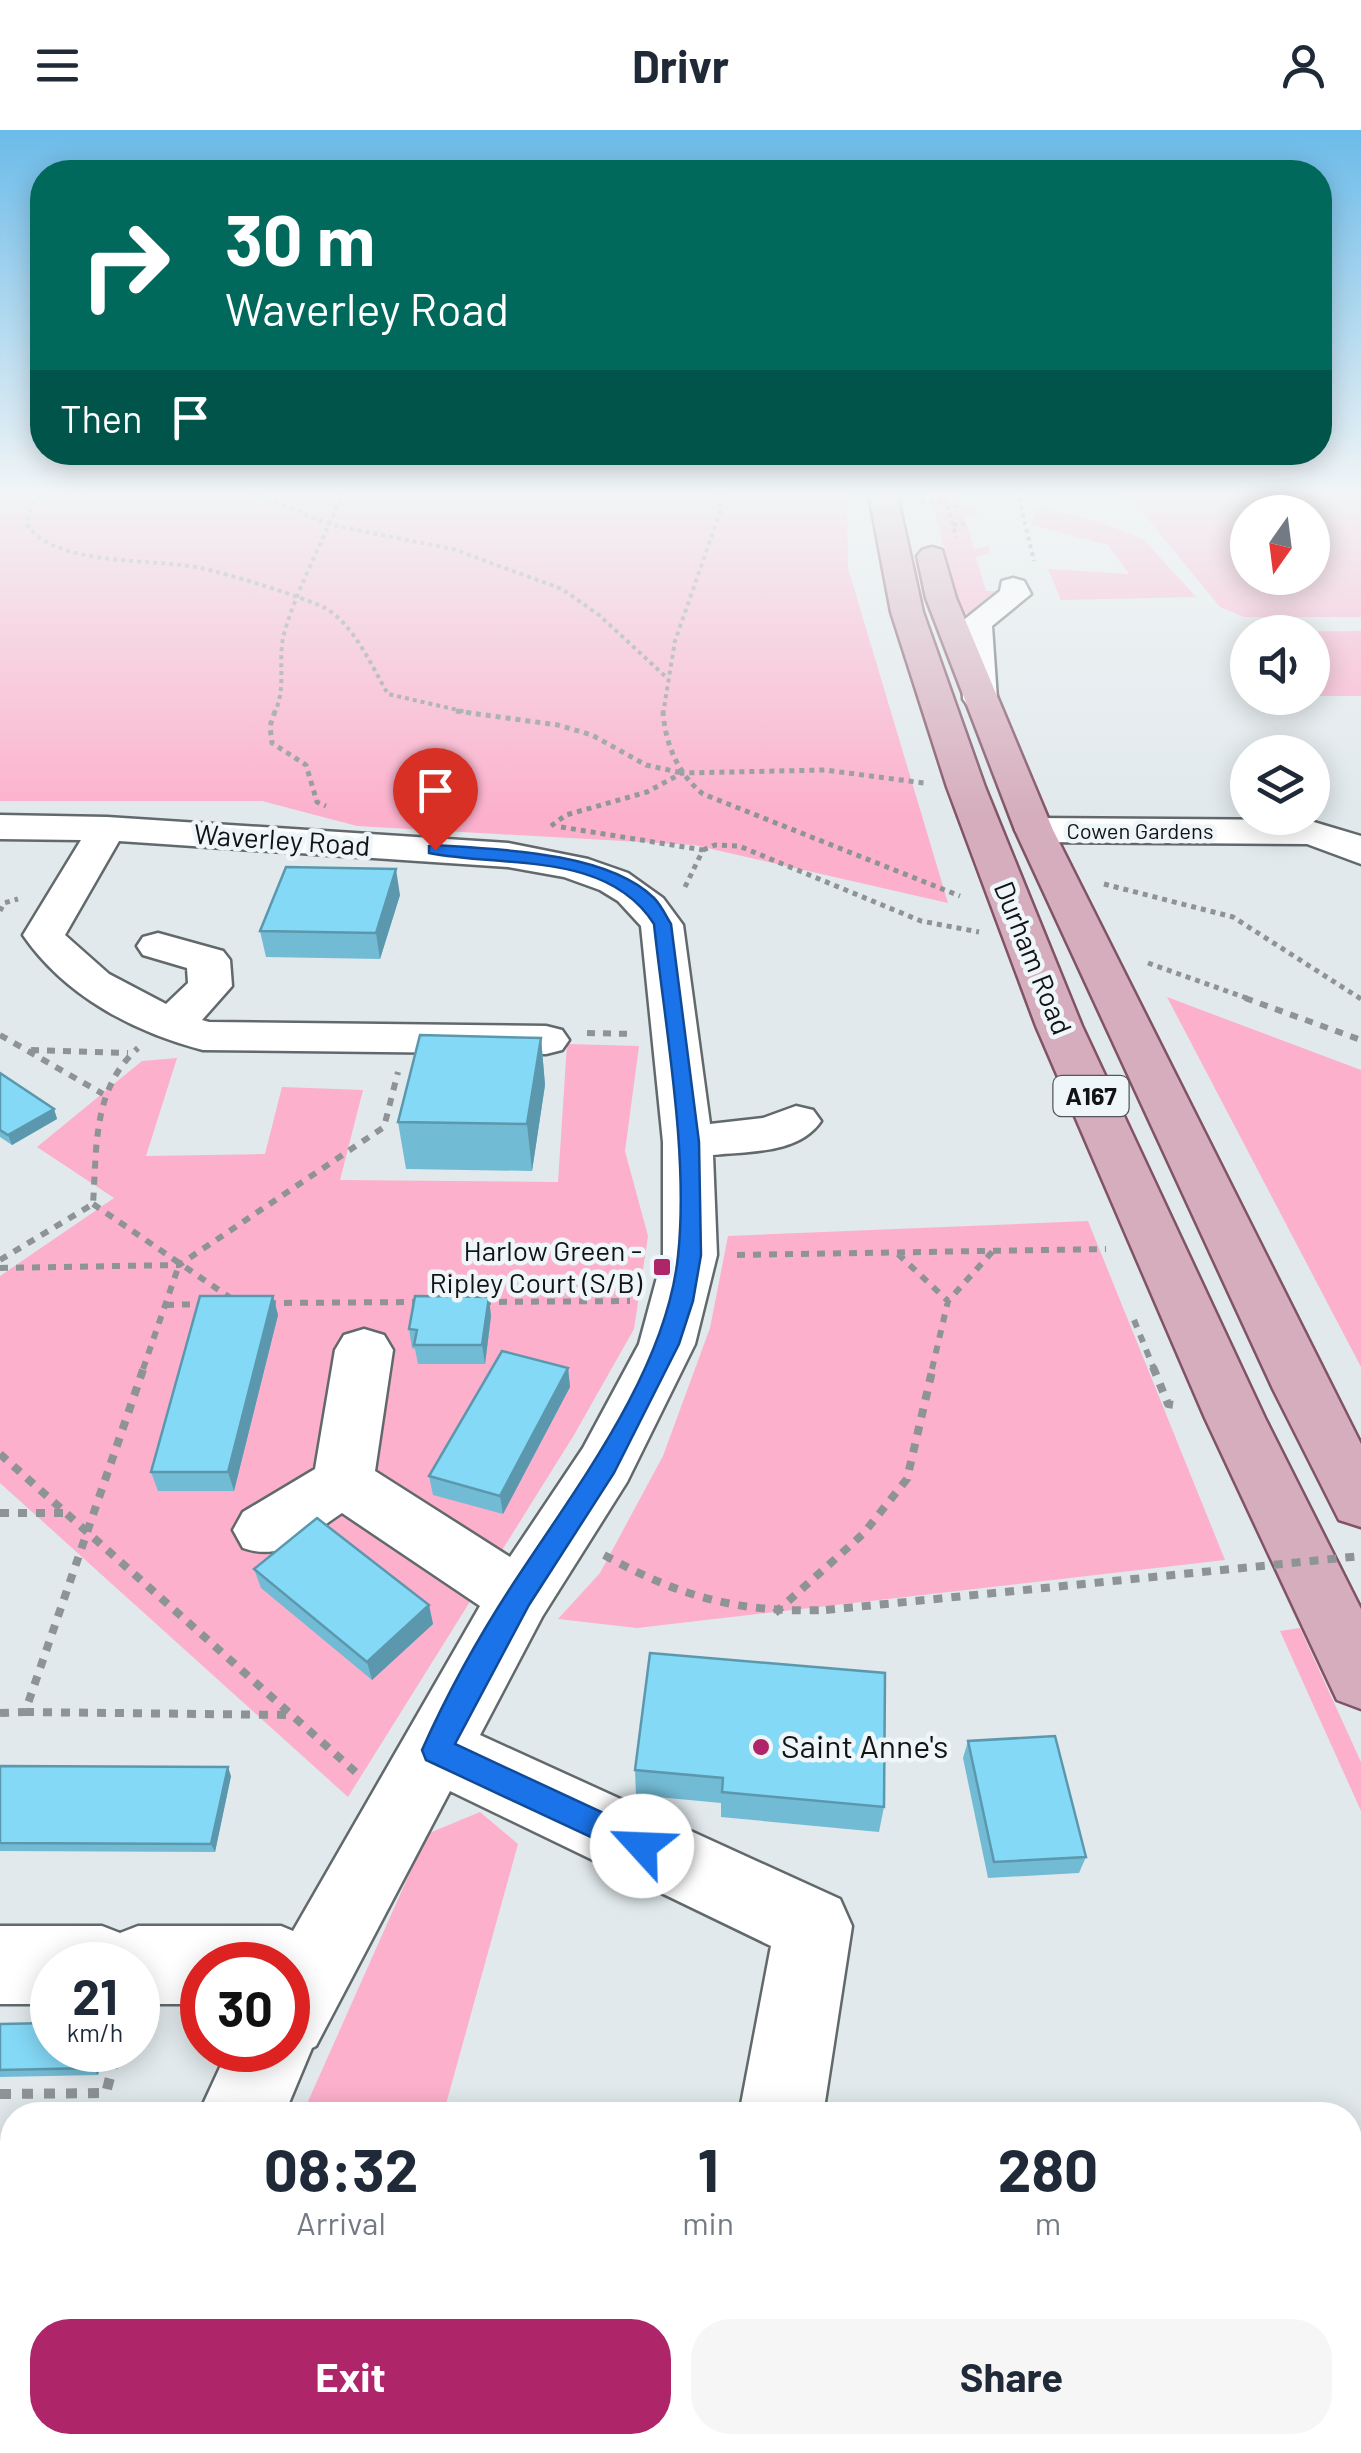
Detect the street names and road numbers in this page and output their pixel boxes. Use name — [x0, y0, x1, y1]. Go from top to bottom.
street label: Waverley Road — [193, 816, 371, 862]
street label: Cowen Gardens — [1066, 817, 1214, 843]
street label: Durham Road — [988, 876, 1080, 1039]
road number: A167 — [1054, 1076, 1128, 1116]

